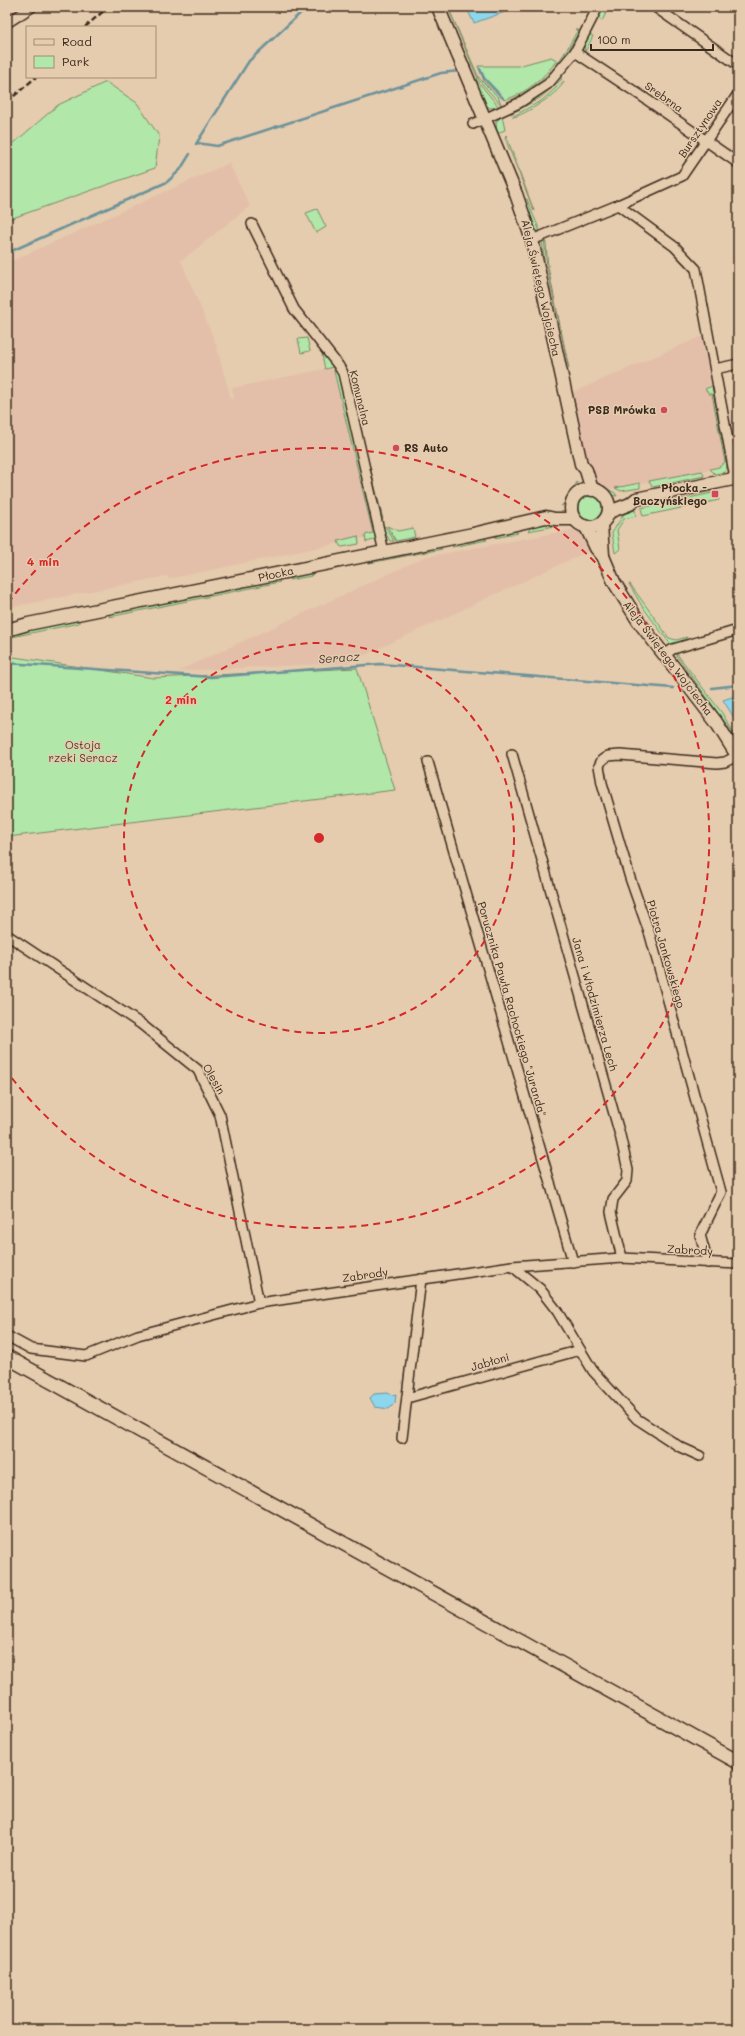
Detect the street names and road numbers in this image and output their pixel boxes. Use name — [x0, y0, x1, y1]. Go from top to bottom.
street label: Srebrna — [642, 78, 687, 115]
street label: Bursztynowa — [674, 95, 725, 160]
street label: Aleja Świętego Wojciecha — [518, 218, 565, 358]
street label: Komunalna — [346, 369, 375, 427]
street label: Płocka — [257, 562, 295, 585]
street label: Aleja Świętego Wojciecha — [620, 597, 717, 718]
street label: Piotra Jankowskiego — [644, 898, 689, 1010]
street label: Porucznika Pawła Rachockiego "Juranda" — [475, 900, 550, 1118]
street label: Jana i Włodzimierza Lech — [569, 935, 622, 1073]
street label: Olesin — [200, 1061, 229, 1097]
street label: Zabrody — [667, 1241, 714, 1258]
street label: Zabrody — [341, 1264, 389, 1285]
street label: Jabłoni — [469, 1349, 511, 1374]

